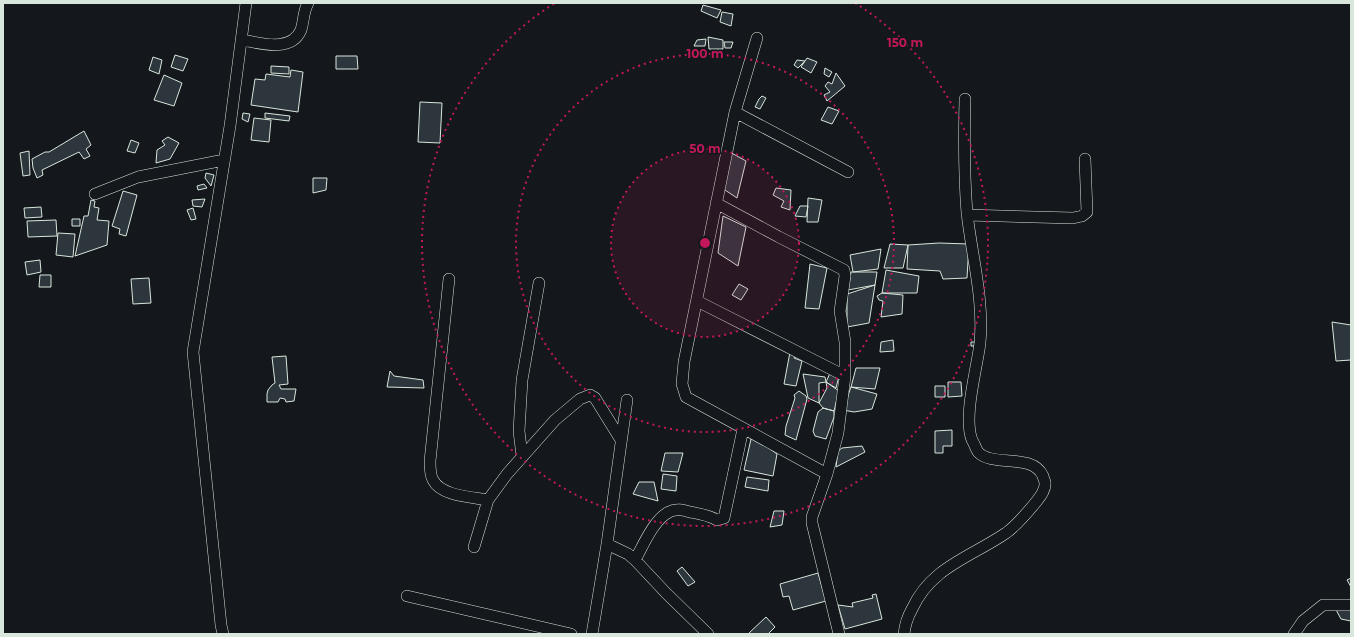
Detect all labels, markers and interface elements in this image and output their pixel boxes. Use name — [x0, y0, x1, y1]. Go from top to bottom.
text: 150 m — [887, 35, 923, 50]
text: 100 m — [687, 46, 723, 61]
text: 50 m — [689, 141, 721, 156]
centre of rings — [698, 236, 712, 250]

